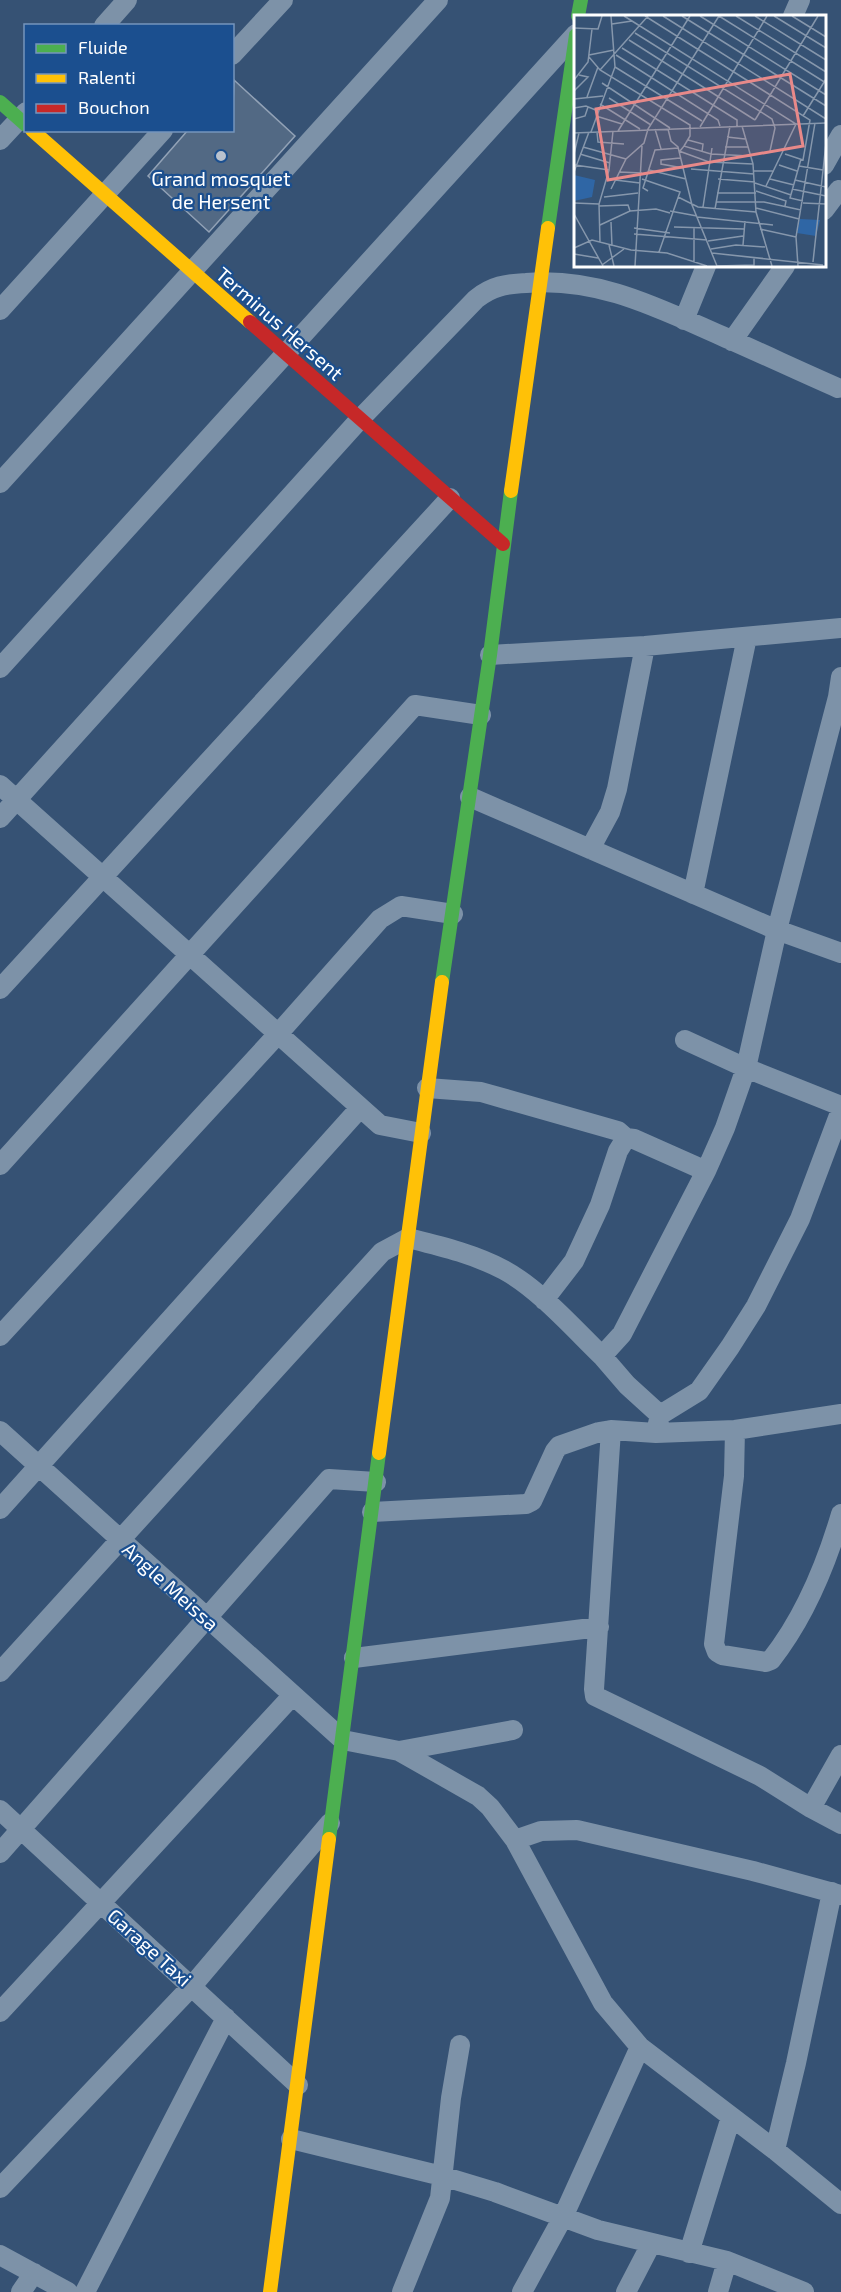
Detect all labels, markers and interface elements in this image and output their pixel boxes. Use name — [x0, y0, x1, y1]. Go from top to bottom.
inset map — [574, 15, 826, 267]
legend — [24, 24, 234, 132]
text: Fluide — [78, 36, 128, 58]
text: Ralenti — [78, 66, 136, 88]
text: Bouchon — [78, 96, 150, 118]
marker: Grand mosquet de Hersent — [214, 149, 228, 163]
place label: Grand mosquet de Hersent — [151, 166, 291, 213]
street label: Terminus Hersent — [212, 261, 349, 385]
street label: Angle Meissa — [118, 1537, 224, 1635]
street label: Garage Taxi — [103, 1903, 197, 1991]

